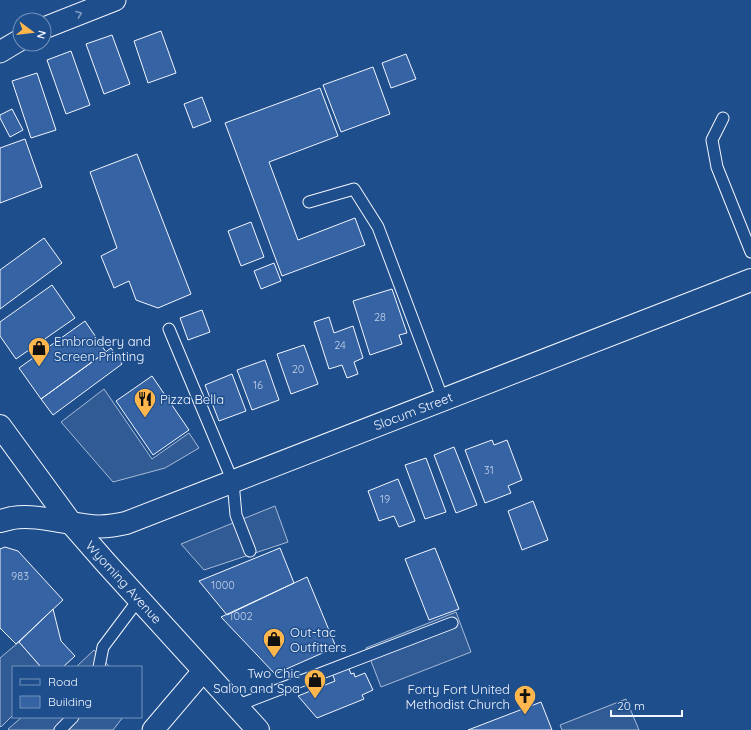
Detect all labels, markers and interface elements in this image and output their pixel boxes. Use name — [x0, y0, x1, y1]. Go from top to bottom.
one-way arrow — [76, 10, 83, 18]
north arrow — [12, 12, 52, 52]
text: N — [34, 29, 49, 40]
house number: 28 — [374, 310, 386, 324]
place label: Embroidery and Screen Printing — [54, 333, 151, 364]
shop icon: Embroidery and Screen Printing — [26, 335, 52, 368]
house number: 24 — [334, 338, 346, 352]
house number: 20 — [292, 362, 304, 376]
house number: 16 — [253, 378, 263, 392]
restaurant icon: Pizza Bella — [132, 386, 158, 419]
street label: Slocum Street — [371, 389, 455, 433]
place label: Pizza Bella — [160, 391, 224, 407]
house number: 31 — [484, 463, 494, 477]
house number: 19 — [380, 492, 390, 506]
street label: Wyoming Avenue — [83, 537, 165, 627]
house number: 983 — [11, 569, 29, 583]
house number: 1000 — [211, 578, 235, 592]
house number: 1002 — [229, 609, 253, 623]
place label: Out-tac Outfitters — [290, 624, 346, 655]
shop icon: Out-tac Outfitters — [261, 626, 287, 659]
place label: Two Chic Salon and Spa — [213, 665, 300, 696]
legend — [12, 666, 142, 718]
shop icon: Two Chic Salon and Spa — [302, 667, 328, 700]
text: Road — [48, 674, 78, 689]
place label: Forty Fort United Methodist Church — [405, 681, 510, 712]
church icon: Forty Fort United Methodist Church — [512, 683, 538, 716]
scale bar — [611, 692, 682, 718]
text: Building — [48, 694, 92, 709]
text: 20 m — [617, 698, 645, 713]

